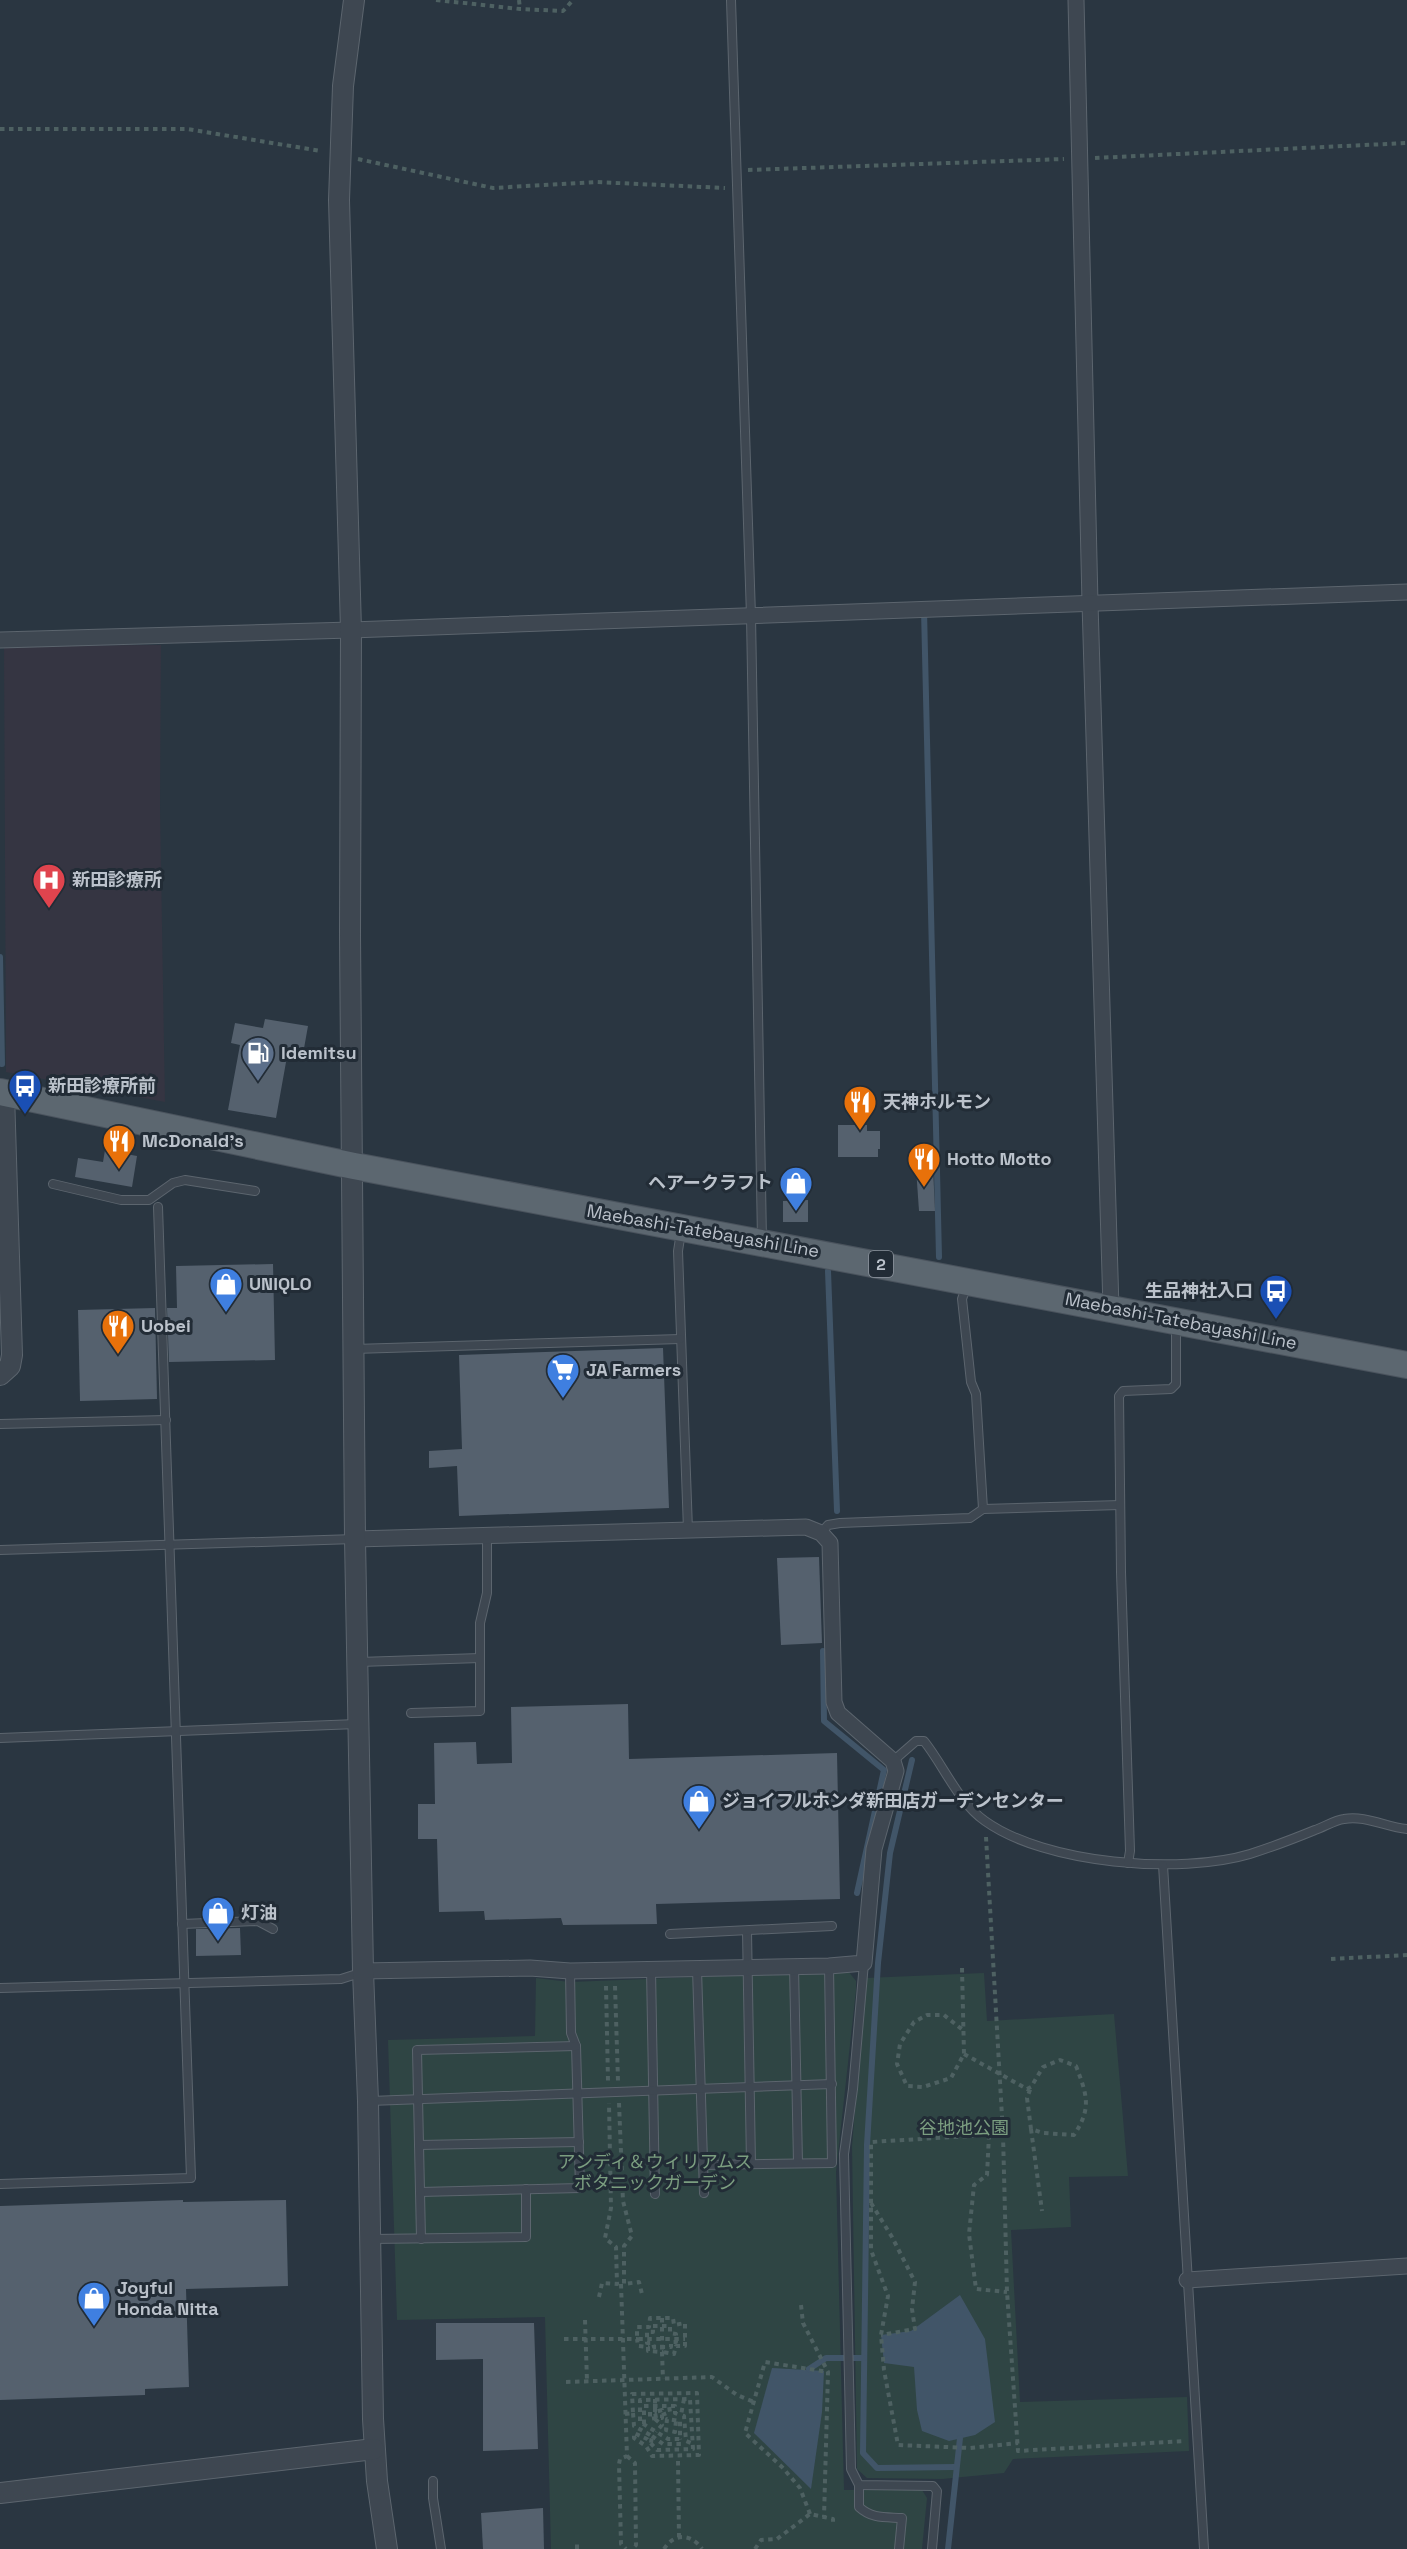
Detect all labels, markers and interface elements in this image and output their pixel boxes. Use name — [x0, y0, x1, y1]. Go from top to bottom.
hospital icon: 新田診療所 — [31, 862, 67, 909]
place label: 新田診療所 — [72, 868, 162, 891]
fuel station icon: Idemitsu — [240, 1035, 276, 1082]
place label: Idemitsu — [281, 1041, 357, 1064]
bus stop icon: 新田診療所前 — [7, 1068, 43, 1115]
place label: 新田診療所前 — [48, 1074, 156, 1097]
restaurant icon: 天神ホルモン — [842, 1084, 878, 1131]
place label: 天神ホルモン — [883, 1090, 991, 1113]
restaurant icon: McDonald's — [101, 1123, 137, 1170]
place label: McDonald's — [142, 1129, 244, 1152]
restaurant icon: Hotto Motto — [906, 1141, 942, 1188]
place label: Hotto Motto — [947, 1147, 1051, 1170]
shop icon: ヘアークラフト — [778, 1165, 814, 1212]
place label: ヘアークラフト — [648, 1171, 773, 1194]
street label: Maebashi-Tatebayashi Line — [585, 1199, 821, 1262]
road number: 2 — [869, 1251, 893, 1277]
shop icon: UNIQLO — [208, 1266, 244, 1313]
place label: UNIQLO — [249, 1272, 312, 1295]
bus stop icon: 生品神社入口 — [1258, 1273, 1294, 1320]
place label: 生品神社入口 — [1145, 1279, 1253, 1302]
street label: Maebashi-Tatebayashi Line — [1063, 1287, 1299, 1354]
restaurant icon: Uobei — [100, 1308, 136, 1355]
place label: Uobei — [141, 1314, 191, 1337]
supermarket icon: JA Farmers — [545, 1352, 581, 1399]
place label: JA Farmers — [586, 1358, 681, 1381]
shop icon: ジョイフルホンダ新田店ガーデンセンター — [681, 1783, 717, 1830]
place label: ジョイフルホンダ新田店ガーデンセンター — [722, 1789, 1064, 1812]
shop icon: 灯油 — [200, 1895, 236, 1942]
place label: 灯油 — [241, 1901, 277, 1924]
park label: 谷地池公園 — [919, 2116, 1009, 2139]
park label: アンディ＆ウィリアムス ボタニックガーデン — [558, 2150, 752, 2194]
place label: Joyful Honda Nitta — [117, 2276, 219, 2320]
shop icon: Joyful Honda Nitta — [76, 2280, 112, 2327]

